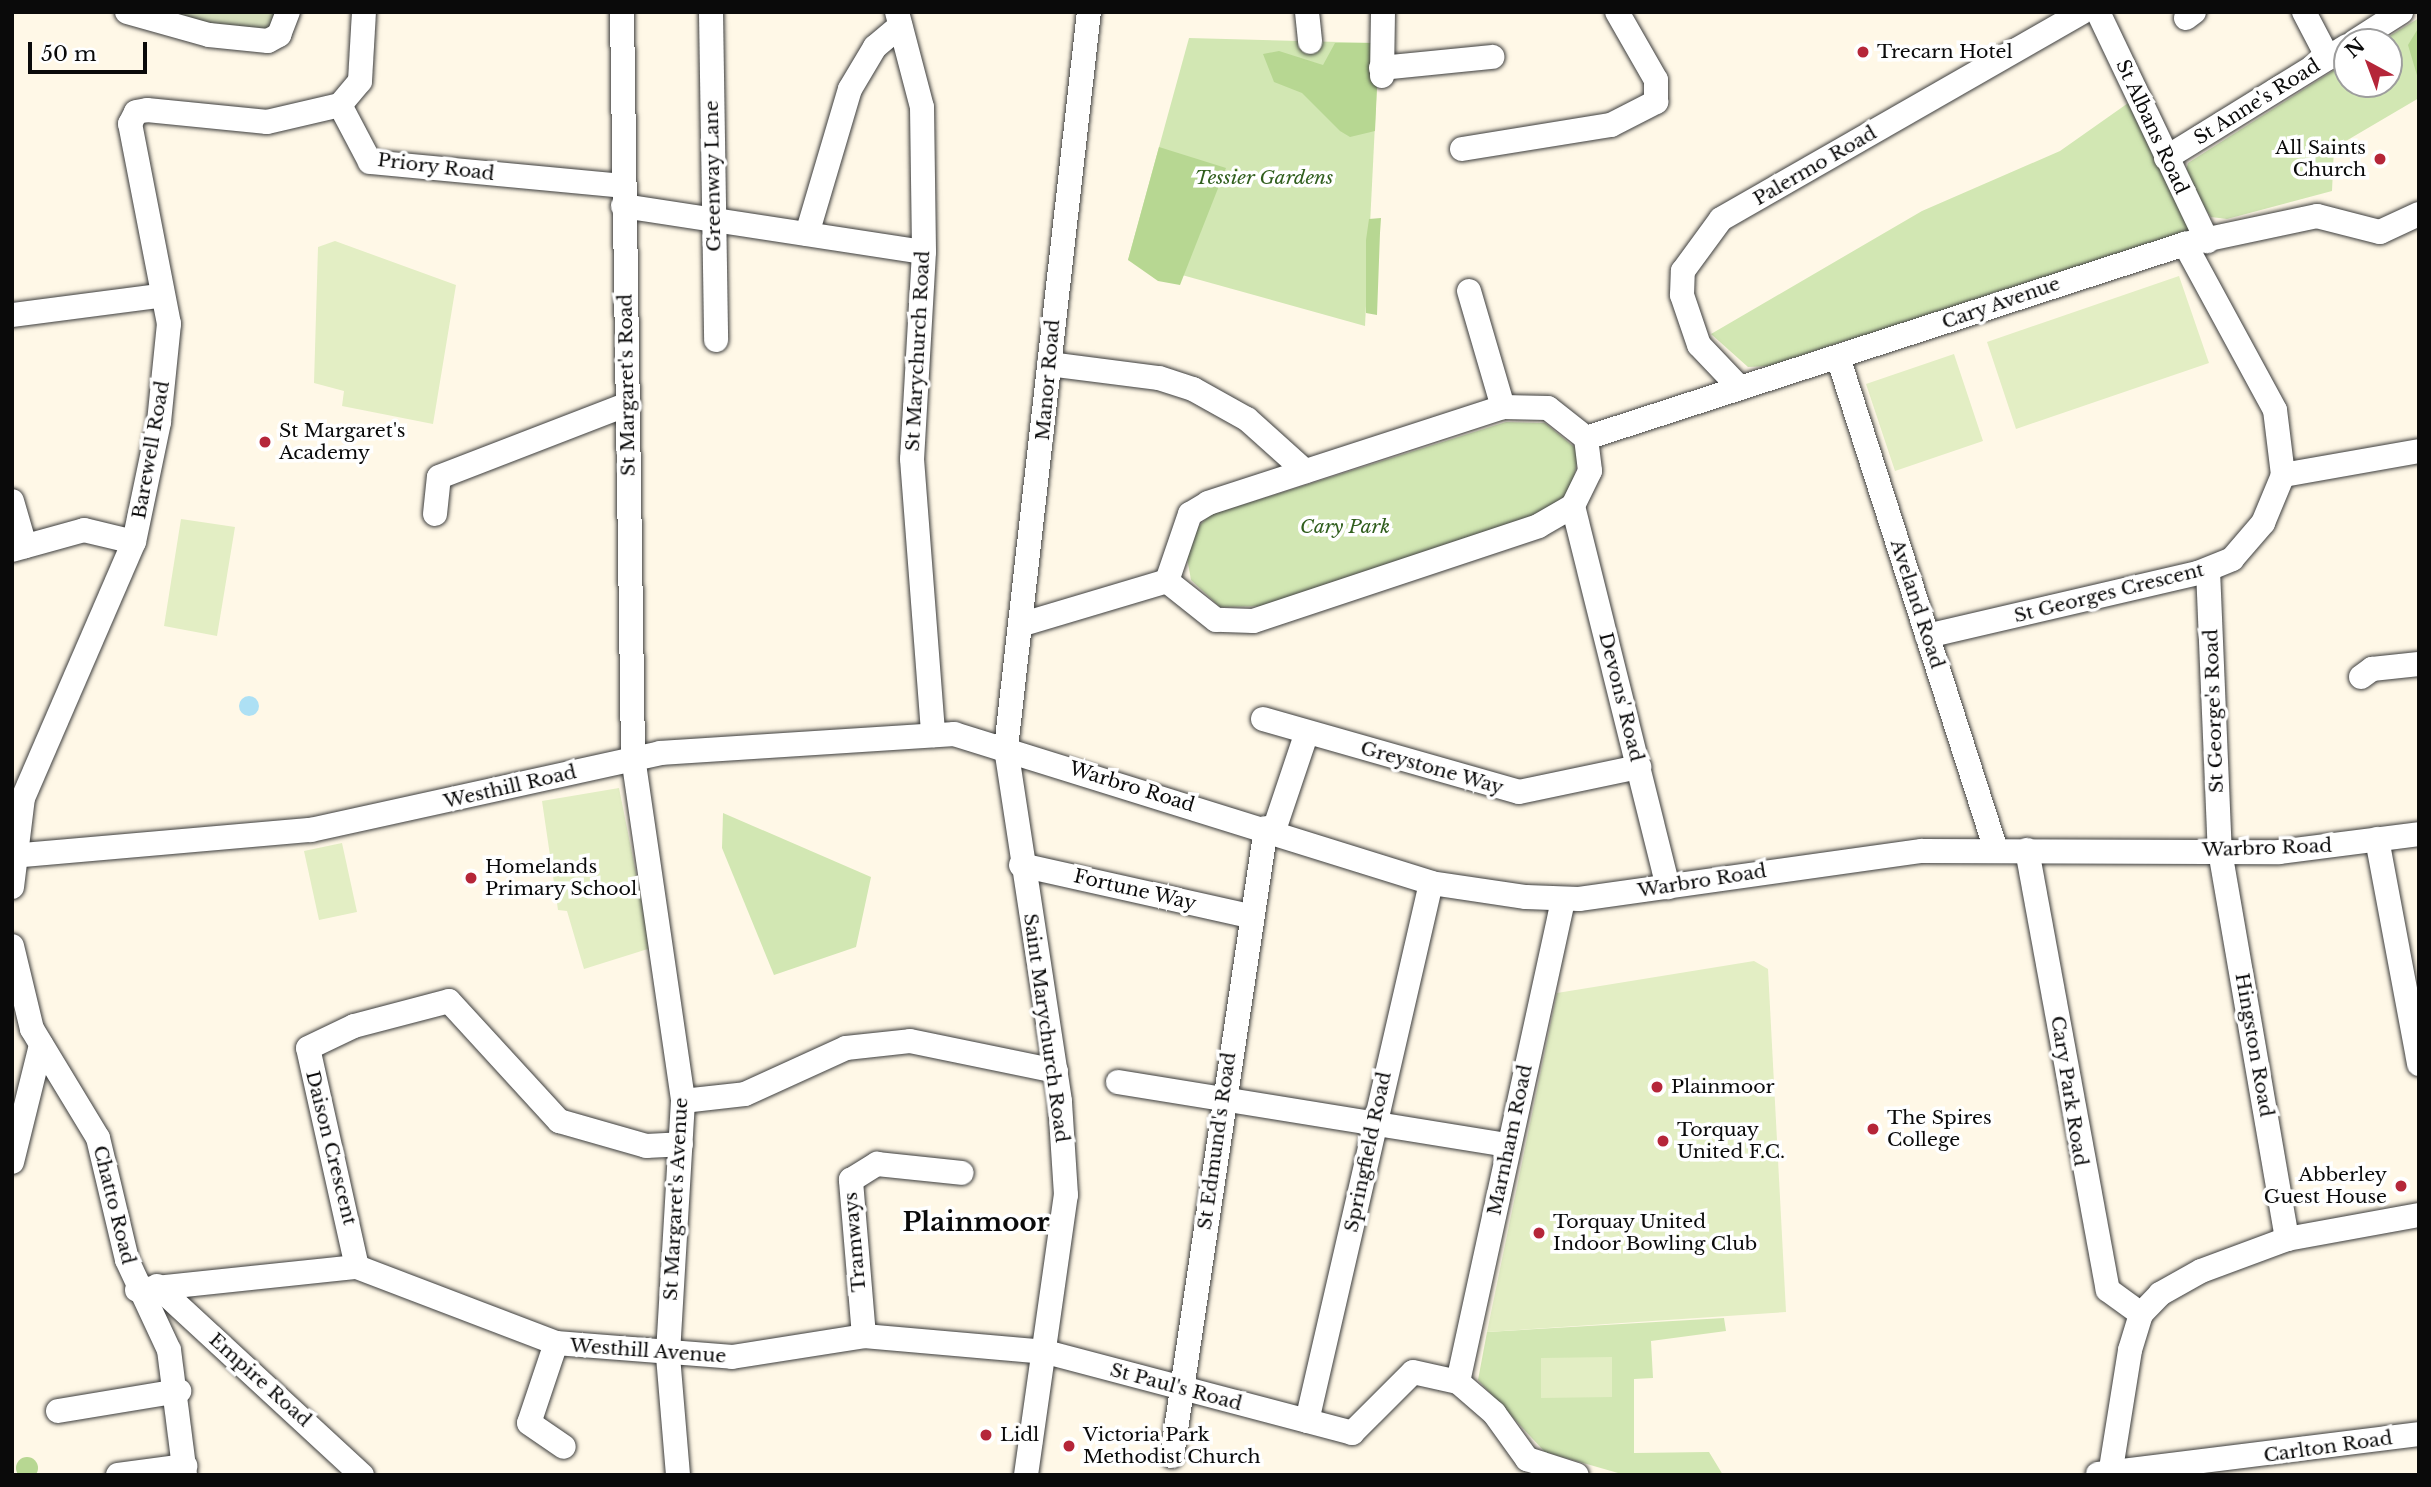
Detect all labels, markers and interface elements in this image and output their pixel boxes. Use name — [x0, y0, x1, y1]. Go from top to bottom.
scale bar — [32, 28, 150, 72]
north arrow — [2333, 28, 2403, 98]
text: N — [2341, 34, 2369, 63]
text: 50 m — [41, 41, 96, 67]
place label: Trecarn Hotel — [1877, 41, 2013, 63]
marker: Trecarn Hotel — [1855, 44, 1871, 60]
street label: St Anne's Road — [2190, 54, 2324, 150]
street label: St Albans Road — [2111, 56, 2193, 198]
street label: Greenway Lane — [700, 100, 726, 252]
street label: Palermo Road — [1749, 122, 1881, 210]
place label: All Saints Church — [2275, 137, 2366, 181]
street label: Priory Road — [376, 148, 496, 186]
marker: All Saints Church — [2372, 151, 2388, 167]
park label: Tessier Gardens — [1195, 167, 1333, 189]
street label: St Marychurch Road — [901, 250, 935, 452]
street label: Cary Avenue — [1938, 272, 2064, 334]
street label: St Margaret's Road — [614, 294, 640, 476]
street label: Manor Road — [1031, 318, 1065, 442]
street label: Barewell Road — [128, 379, 174, 521]
place label: St Margaret's Academy — [279, 420, 405, 464]
marker: St Margaret's Academy — [257, 434, 273, 450]
park label: Cary Park — [1300, 516, 1390, 538]
street label: Aveland Road — [1885, 537, 1949, 671]
street label: St Georges Crescent — [2012, 558, 2206, 628]
street label: St George's Road — [2200, 629, 2228, 793]
street label: Devons' Road — [1594, 630, 1648, 764]
street label: Greystone Way — [1357, 737, 1507, 799]
street label: Warbro Road — [1067, 757, 1197, 817]
street label: Westhill Road — [441, 761, 579, 813]
street label: Warbro Road — [2202, 834, 2332, 862]
place label: Homelands Primary School — [485, 856, 638, 900]
street label: Warbro Road — [1636, 860, 1768, 902]
street label: Fortune Way — [1071, 865, 1199, 915]
marker: Homelands Primary School — [463, 870, 479, 886]
street label: Saint Marychurch Road — [1019, 912, 1073, 1144]
street label: Hingston Road — [2230, 971, 2278, 1119]
street label: Cary Park Road — [2046, 1014, 2092, 1168]
street label: St Edmund's Road — [1193, 1051, 1241, 1231]
street label: Marnham Road — [1483, 1063, 1537, 1217]
street label: Daison Crescent — [301, 1068, 361, 1228]
street label: Springfield Road — [1340, 1070, 1396, 1234]
place label: Plainmoor — [1671, 1076, 1775, 1098]
marker: Plainmoor — [1649, 1079, 1665, 1095]
street label: St Margaret's Avenue — [659, 1096, 693, 1302]
place label: The Spires College — [1887, 1107, 1992, 1151]
place label: Torquay United F.C. — [1677, 1119, 1785, 1163]
marker: The Spires College — [1865, 1121, 1881, 1137]
marker: Torquay United F.C. — [1655, 1133, 1671, 1149]
street label: Chatto Road — [88, 1143, 140, 1267]
place label: Abberley Guest House — [2264, 1164, 2387, 1208]
marker: Abberley Guest House — [2393, 1178, 2409, 1194]
street label: Tramways — [839, 1191, 871, 1293]
district label: Plainmoor — [902, 1207, 1050, 1239]
place label: Torquay United Indoor Bowling Club — [1553, 1211, 1758, 1255]
marker: Torquay United Indoor Bowling Club — [1531, 1225, 1547, 1241]
street label: Empire Road — [204, 1328, 316, 1432]
street label: Westhill Avenue — [569, 1334, 727, 1368]
street label: St Paul's Road — [1108, 1358, 1244, 1416]
place label: Lidl — [1000, 1424, 1039, 1446]
place label: Victoria Park Methodist Church — [1083, 1424, 1261, 1468]
marker: Lidl — [978, 1427, 994, 1443]
street label: Carlton Road — [2262, 1427, 2394, 1467]
marker: Victoria Park Methodist Church — [1061, 1438, 1077, 1454]

